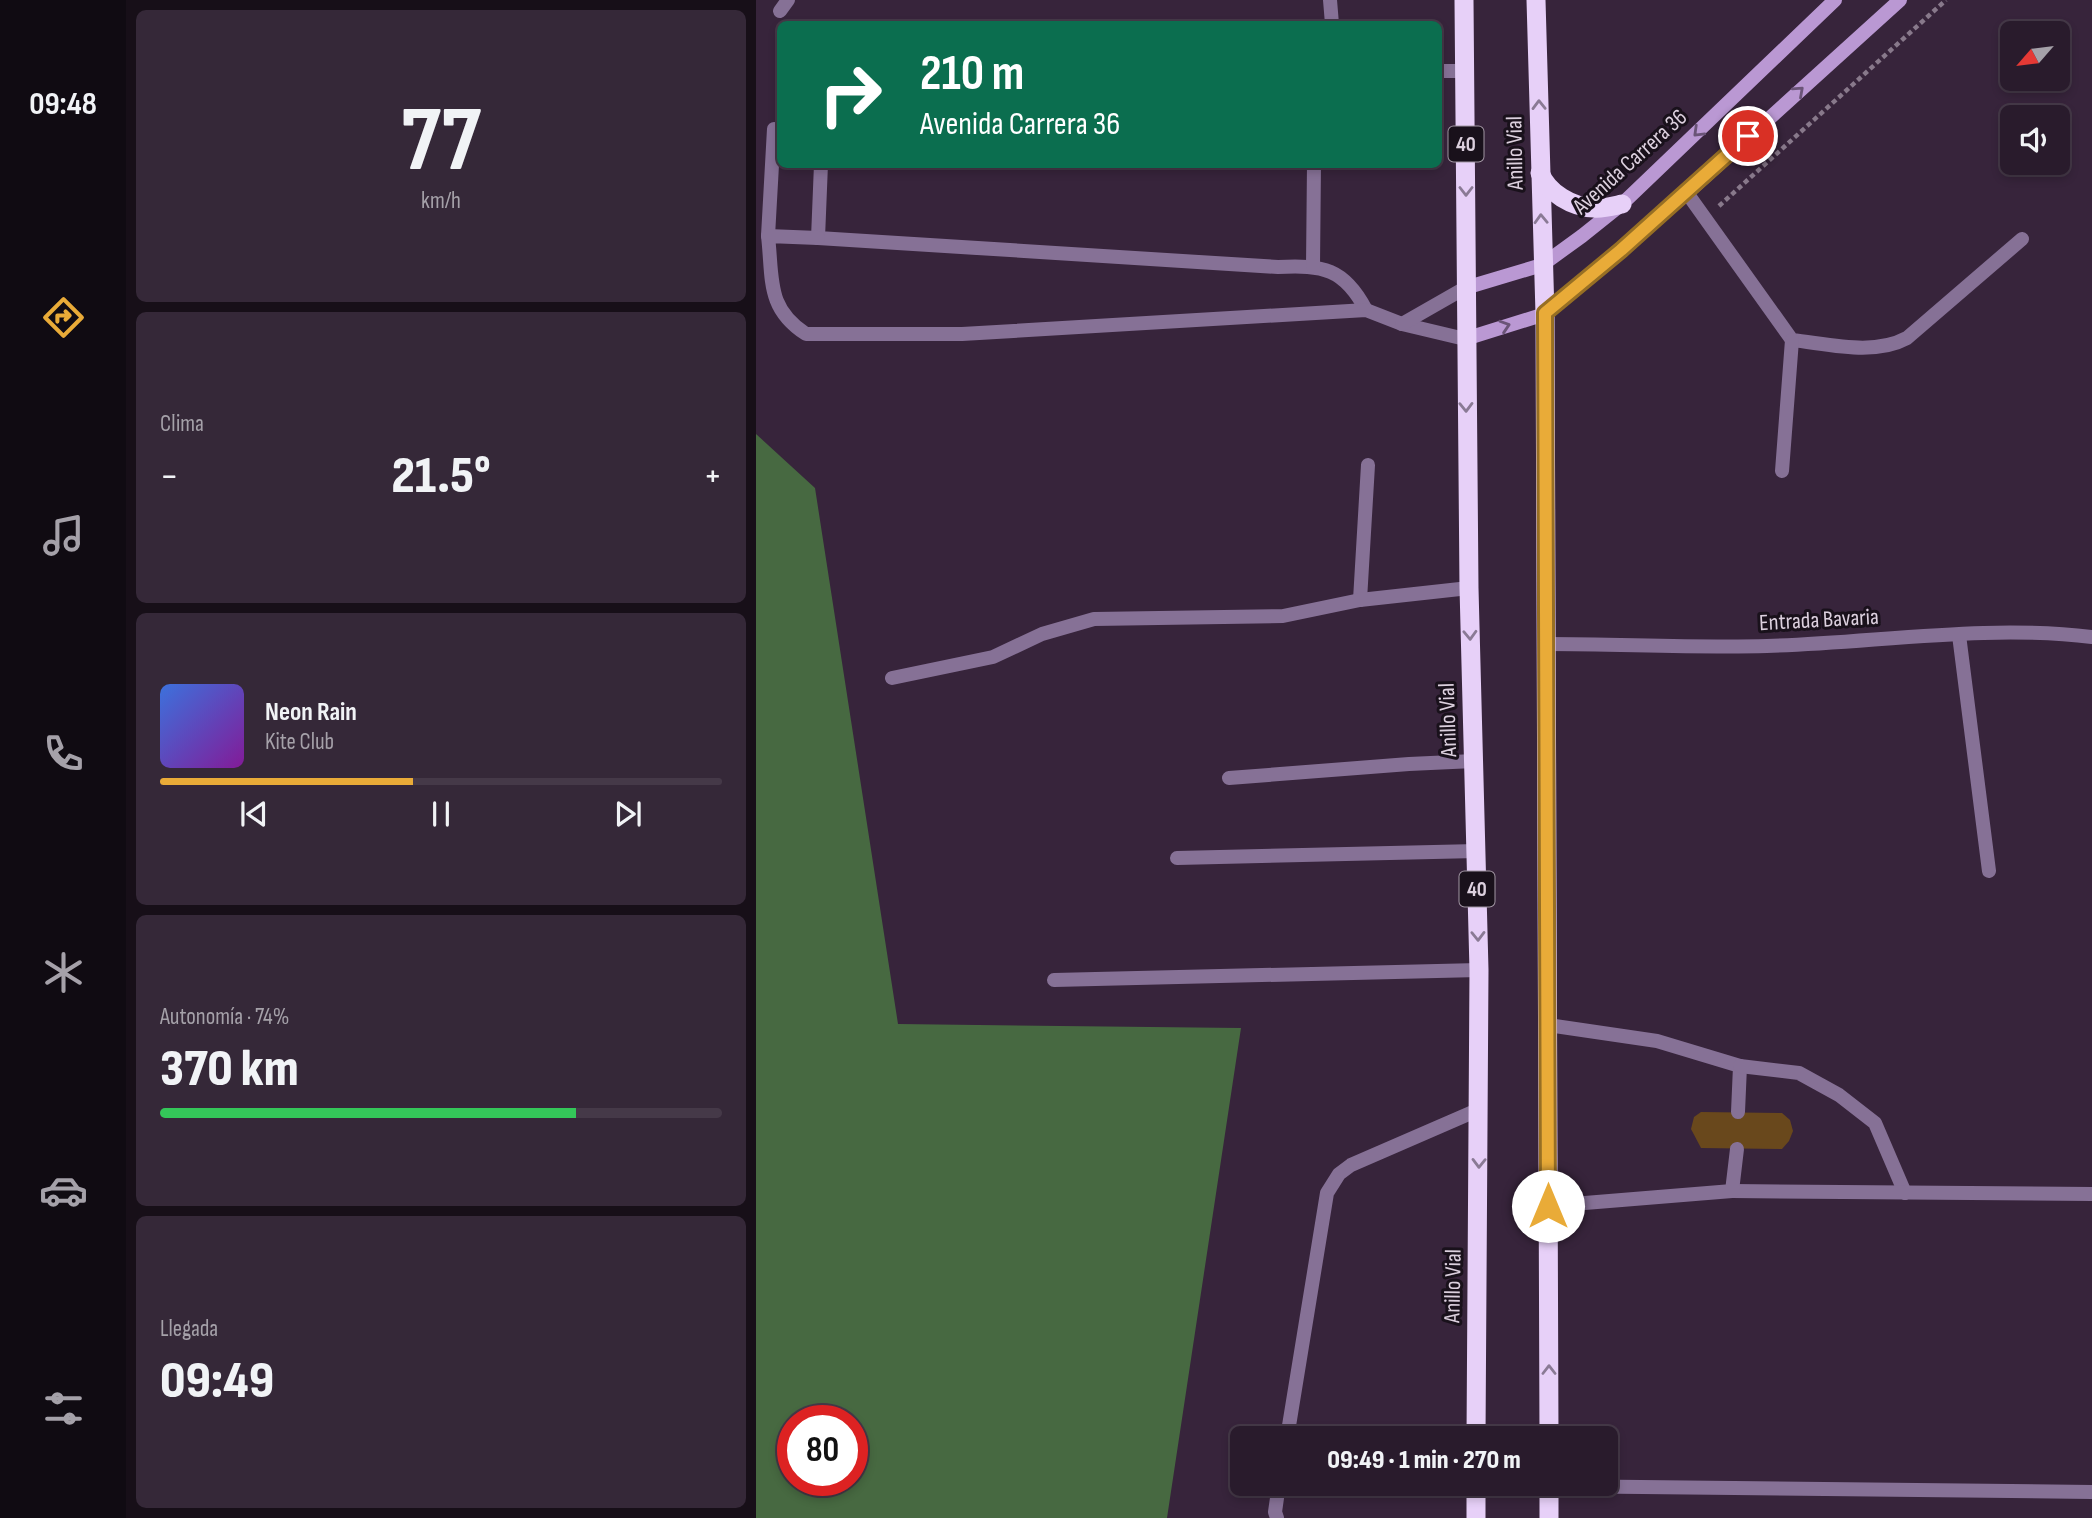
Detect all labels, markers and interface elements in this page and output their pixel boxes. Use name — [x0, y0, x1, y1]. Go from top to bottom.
north arrow — [2000, 21, 2070, 91]
map controls — [2000, 21, 2070, 175]
text: 210 m — [920, 45, 1024, 104]
icon: right — [805, 49, 896, 140]
text: 09:48 — [29, 85, 97, 124]
text: 77 — [401, 87, 481, 196]
one-way arrow — [1791, 87, 1804, 99]
one-way arrow — [1531, 99, 1547, 110]
street label: Avenida Carrera 36 — [1566, 103, 1693, 221]
text: Avenida Carrera 36 — [920, 105, 1120, 144]
button: sound — [2000, 105, 2070, 175]
pin — [1718, 106, 1778, 166]
street label: Anillo Vial — [1500, 116, 1530, 191]
icon: arrive — [1729, 117, 1767, 155]
one-way arrow — [1693, 123, 1706, 136]
road number: 40 — [1448, 127, 1484, 162]
one-way arrow — [1458, 186, 1474, 196]
text: km/h — [421, 187, 461, 215]
one-way arrow — [1533, 213, 1548, 224]
icon: directions — [39, 293, 88, 342]
one-way arrow — [1499, 320, 1511, 335]
one-way arrow — [1458, 403, 1474, 413]
text: Clima — [160, 410, 204, 438]
text: 21.5° — [391, 445, 491, 508]
text: − — [160, 454, 179, 499]
text: + — [703, 454, 722, 499]
icon: music — [39, 511, 88, 560]
street label: Entrada Bavaria — [1758, 603, 1880, 637]
one-way arrow — [1463, 629, 1478, 640]
street label: Anillo Vial — [1433, 683, 1463, 758]
text: Neon Rain — [265, 697, 357, 728]
text: Kite Club — [265, 728, 334, 756]
icon: phone — [39, 729, 88, 778]
icon: previous — [235, 795, 273, 833]
icon: pause — [422, 795, 460, 833]
icon: next — [609, 795, 647, 833]
road number: 40 — [1460, 872, 1494, 906]
one-way arrow — [1470, 931, 1486, 941]
icon: climate — [39, 948, 88, 997]
text: Autonomía · 74% — [160, 1003, 289, 1031]
text: 370 km — [160, 1038, 299, 1101]
one-way arrow — [1471, 1158, 1487, 1169]
icon: car — [39, 1166, 88, 1215]
position arrow — [1511, 1169, 1585, 1243]
street label: Anillo Vial — [1438, 1249, 1468, 1324]
text: Llegada — [160, 1315, 218, 1343]
text: 09:49 — [160, 1350, 274, 1413]
one-way arrow — [1541, 1365, 1557, 1375]
icon: filters — [39, 1384, 88, 1433]
speed limit sign: 80 — [777, 1405, 868, 1496]
text: 09:49 · 1 min · 270 m — [1327, 1445, 1521, 1476]

